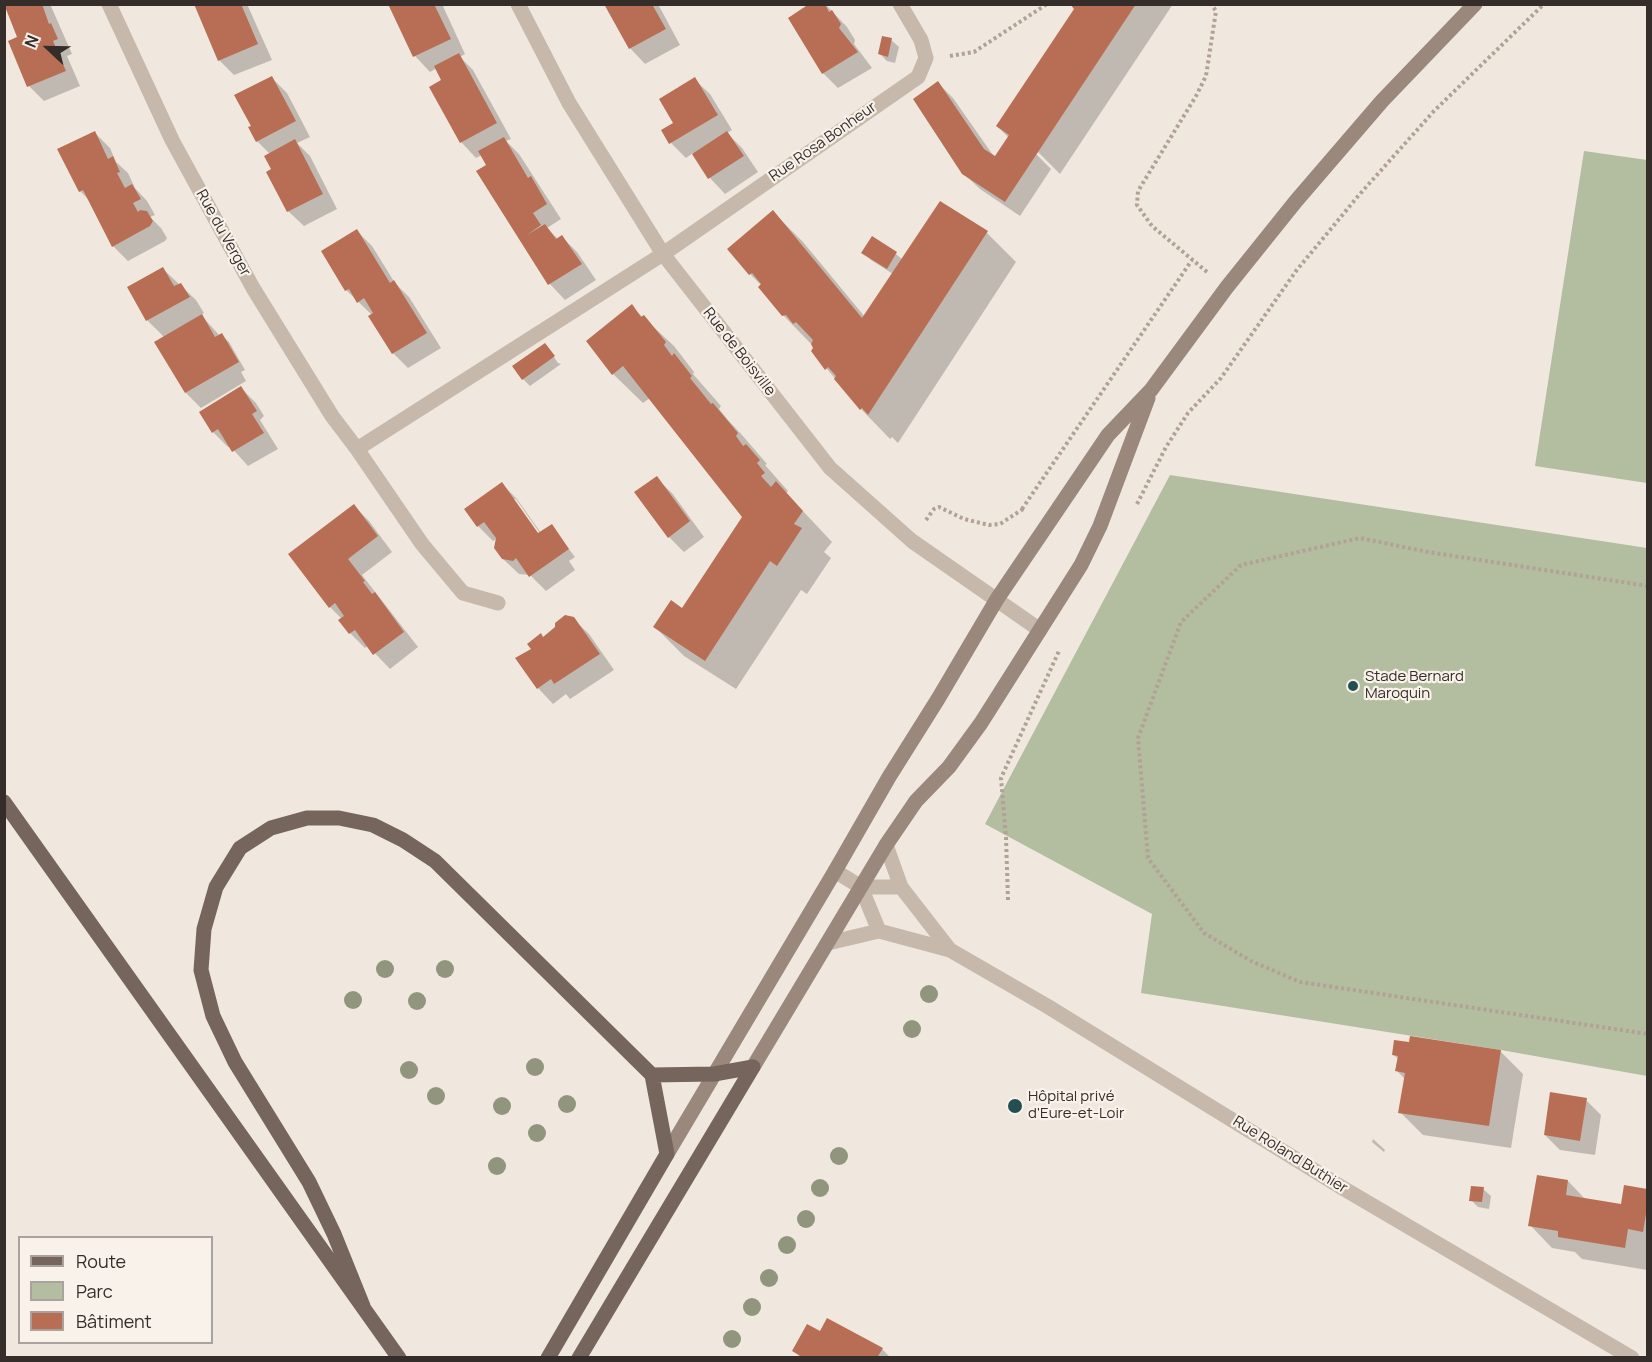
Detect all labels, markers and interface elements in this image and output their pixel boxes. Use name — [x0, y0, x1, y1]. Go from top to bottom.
north arrow — [18, 18, 78, 78]
text: N — [19, 32, 44, 51]
street label: Rue Rosa Bonheur — [766, 98, 880, 186]
street label: Rue du Verger — [192, 187, 254, 279]
street label: Rue de Boisville — [699, 304, 779, 400]
place label: Stade Bernard Maroquin — [1365, 668, 1464, 703]
marker: Stade Bernard Maroquin — [1346, 679, 1360, 693]
place label: Hôpital privé d'Eure-et-Loir — [1028, 1088, 1124, 1123]
marker: Hôpital privé d'Eure-et-Loir — [1006, 1097, 1024, 1115]
street label: Rue Roland Buthier — [1229, 1112, 1351, 1198]
legend — [18, 1236, 213, 1344]
text: Route — [76, 1249, 126, 1273]
text: Parc — [76, 1279, 113, 1303]
text: Bâtiment — [76, 1309, 152, 1333]

